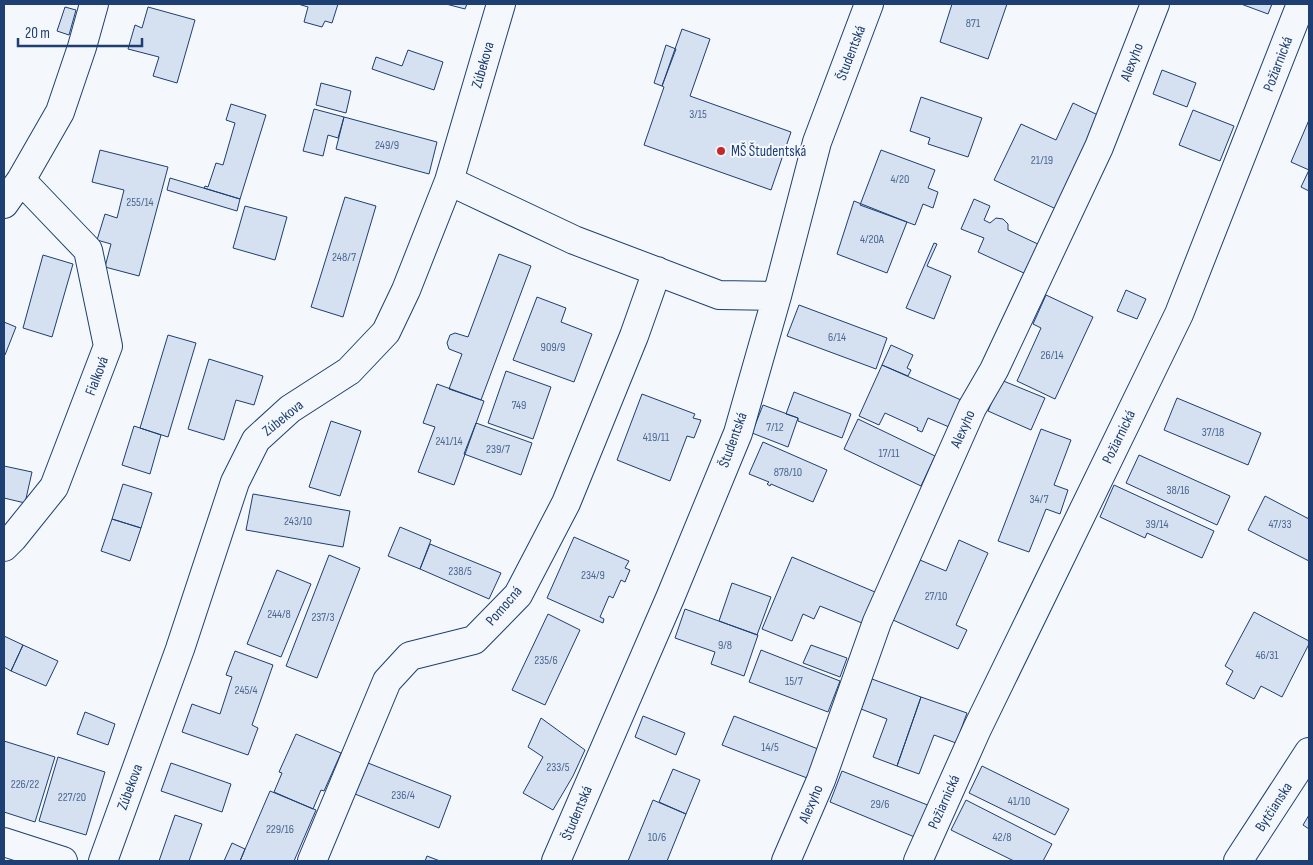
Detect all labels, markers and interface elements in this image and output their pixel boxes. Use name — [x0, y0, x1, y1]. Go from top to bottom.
scale bar — [18, 15, 141, 47]
house number: 871 — [966, 16, 981, 31]
street label: Študentská — [832, 23, 870, 83]
text: 20 m — [25, 24, 50, 43]
street label: Požiarnická — [1259, 34, 1297, 94]
street label: Zúbekova — [467, 39, 499, 90]
street label: Alexyho — [1116, 40, 1148, 85]
house number: 3/15 — [689, 107, 707, 122]
house number: 249/9 — [375, 138, 399, 153]
place label: MŠ Študentská — [731, 142, 806, 161]
marker: MŠ Študentská — [715, 145, 727, 157]
house number: 21/19 — [1031, 153, 1053, 168]
house number: 4/20 — [891, 172, 909, 187]
house number: 255/14 — [126, 195, 154, 210]
house number: 4/20A — [860, 232, 885, 247]
house number: 248/7 — [332, 250, 356, 265]
house number: 6/14 — [828, 330, 846, 345]
house number: 909/9 — [541, 340, 565, 355]
house number: 26/14 — [1041, 348, 1063, 363]
street label: Fialková — [81, 354, 113, 398]
street label: Zúbekova — [259, 396, 308, 440]
house number: 749 — [512, 398, 526, 413]
street label: Alexyho — [946, 407, 980, 452]
street label: Požiarnická — [1098, 407, 1140, 467]
street label: Študentská — [714, 410, 752, 470]
house number: 7/12 — [766, 420, 784, 435]
house number: 37/18 — [1202, 425, 1224, 440]
house number: 419/11 — [643, 430, 670, 445]
house number: 241/14 — [435, 434, 463, 449]
house number: 239/7 — [486, 442, 510, 457]
house number: 17/11 — [879, 446, 900, 461]
house number: 878/10 — [774, 465, 802, 480]
house number: 38/16 — [1166, 483, 1190, 498]
house number: 34/7 — [1030, 492, 1049, 507]
house number: 243/10 — [284, 514, 312, 529]
house number: 39/14 — [1145, 517, 1169, 532]
house number: 47/33 — [1268, 517, 1292, 532]
house number: 238/5 — [448, 564, 472, 579]
house number: 234/9 — [581, 568, 605, 583]
street label: Pomocná — [482, 582, 527, 630]
house number: 27/10 — [925, 589, 947, 604]
house number: 244/8 — [267, 607, 291, 622]
house number: 237/3 — [311, 610, 335, 625]
house number: 9/8 — [718, 638, 732, 653]
house number: 46/31 — [1256, 648, 1279, 663]
house number: 235/6 — [534, 653, 558, 668]
house number: 15/7 — [785, 674, 803, 689]
house number: 245/4 — [235, 683, 257, 698]
house number: 14/5 — [761, 740, 779, 755]
house number: 233/5 — [546, 760, 570, 775]
street label: Zúbekova — [113, 761, 147, 813]
street label: Požiarnická — [924, 772, 964, 832]
house number: 226/22 — [11, 777, 39, 792]
street label: Bytčianska — [1251, 779, 1297, 835]
street label: Alexyho — [794, 782, 827, 827]
street label: Študentská — [557, 783, 597, 843]
house number: 236/4 — [391, 788, 415, 803]
house number: 227/20 — [58, 790, 86, 805]
house number: 41/10 — [1008, 794, 1030, 809]
house number: 29/6 — [870, 797, 890, 812]
house number: 229/16 — [266, 822, 294, 837]
house number: 10/6 — [648, 830, 666, 845]
house number: 42/8 — [992, 830, 1012, 845]

